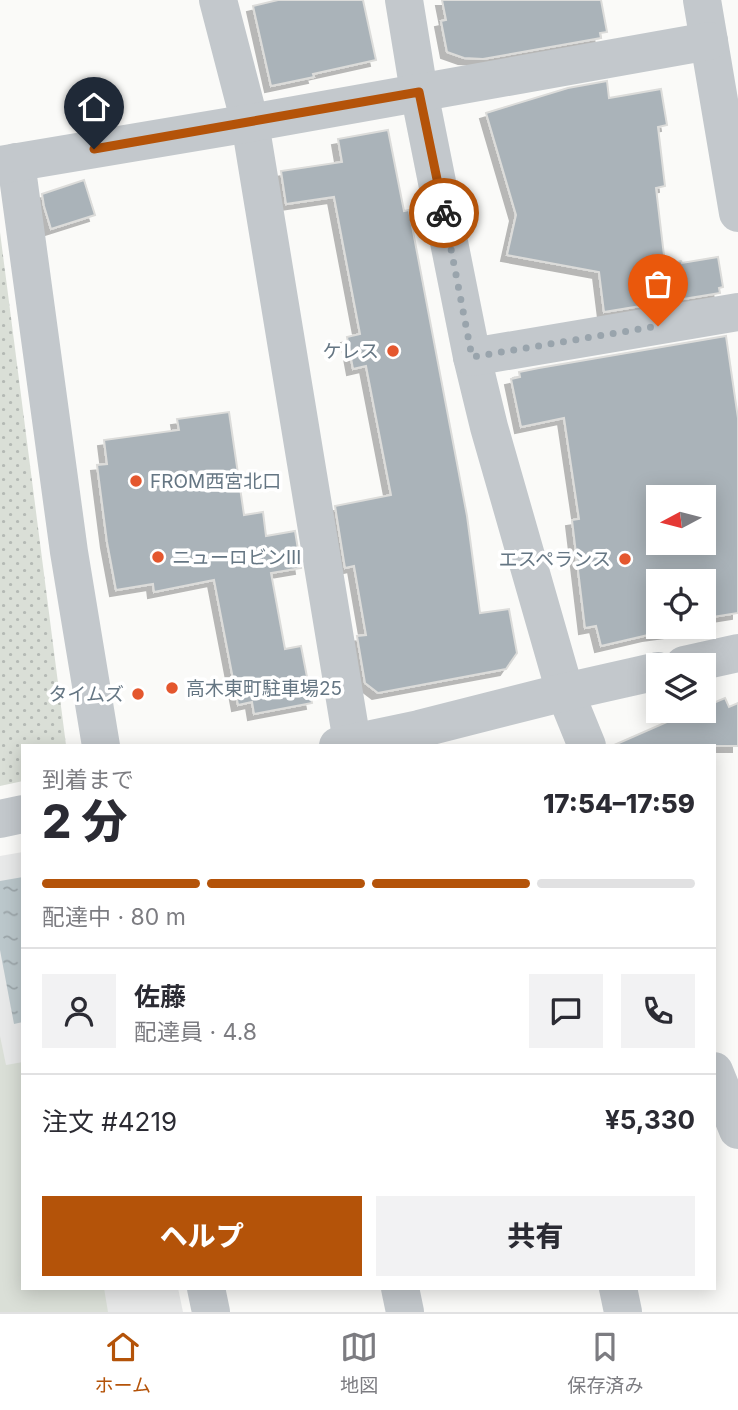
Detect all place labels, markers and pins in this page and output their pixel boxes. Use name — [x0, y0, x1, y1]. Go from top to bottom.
pin — [64, 77, 124, 149]
pin — [628, 254, 688, 326]
place label: ケレス — [322, 340, 379, 363]
marker: ケレス — [385, 343, 401, 359]
place label: FROM西宮北口 — [150, 470, 281, 493]
marker: FROM西宮北口 — [128, 473, 144, 489]
place label: ニューロビンⅢ — [172, 546, 301, 569]
place label: エスペランス — [499, 548, 611, 571]
marker: ニューロビンⅢ — [150, 549, 166, 565]
marker: エスペランス — [617, 551, 633, 567]
place label: 高木東町駐車場25 — [186, 677, 342, 700]
marker: 高木東町駐車場25 — [164, 680, 180, 696]
place label: タイムズ — [48, 683, 124, 706]
marker: タイムズ — [130, 686, 146, 702]

